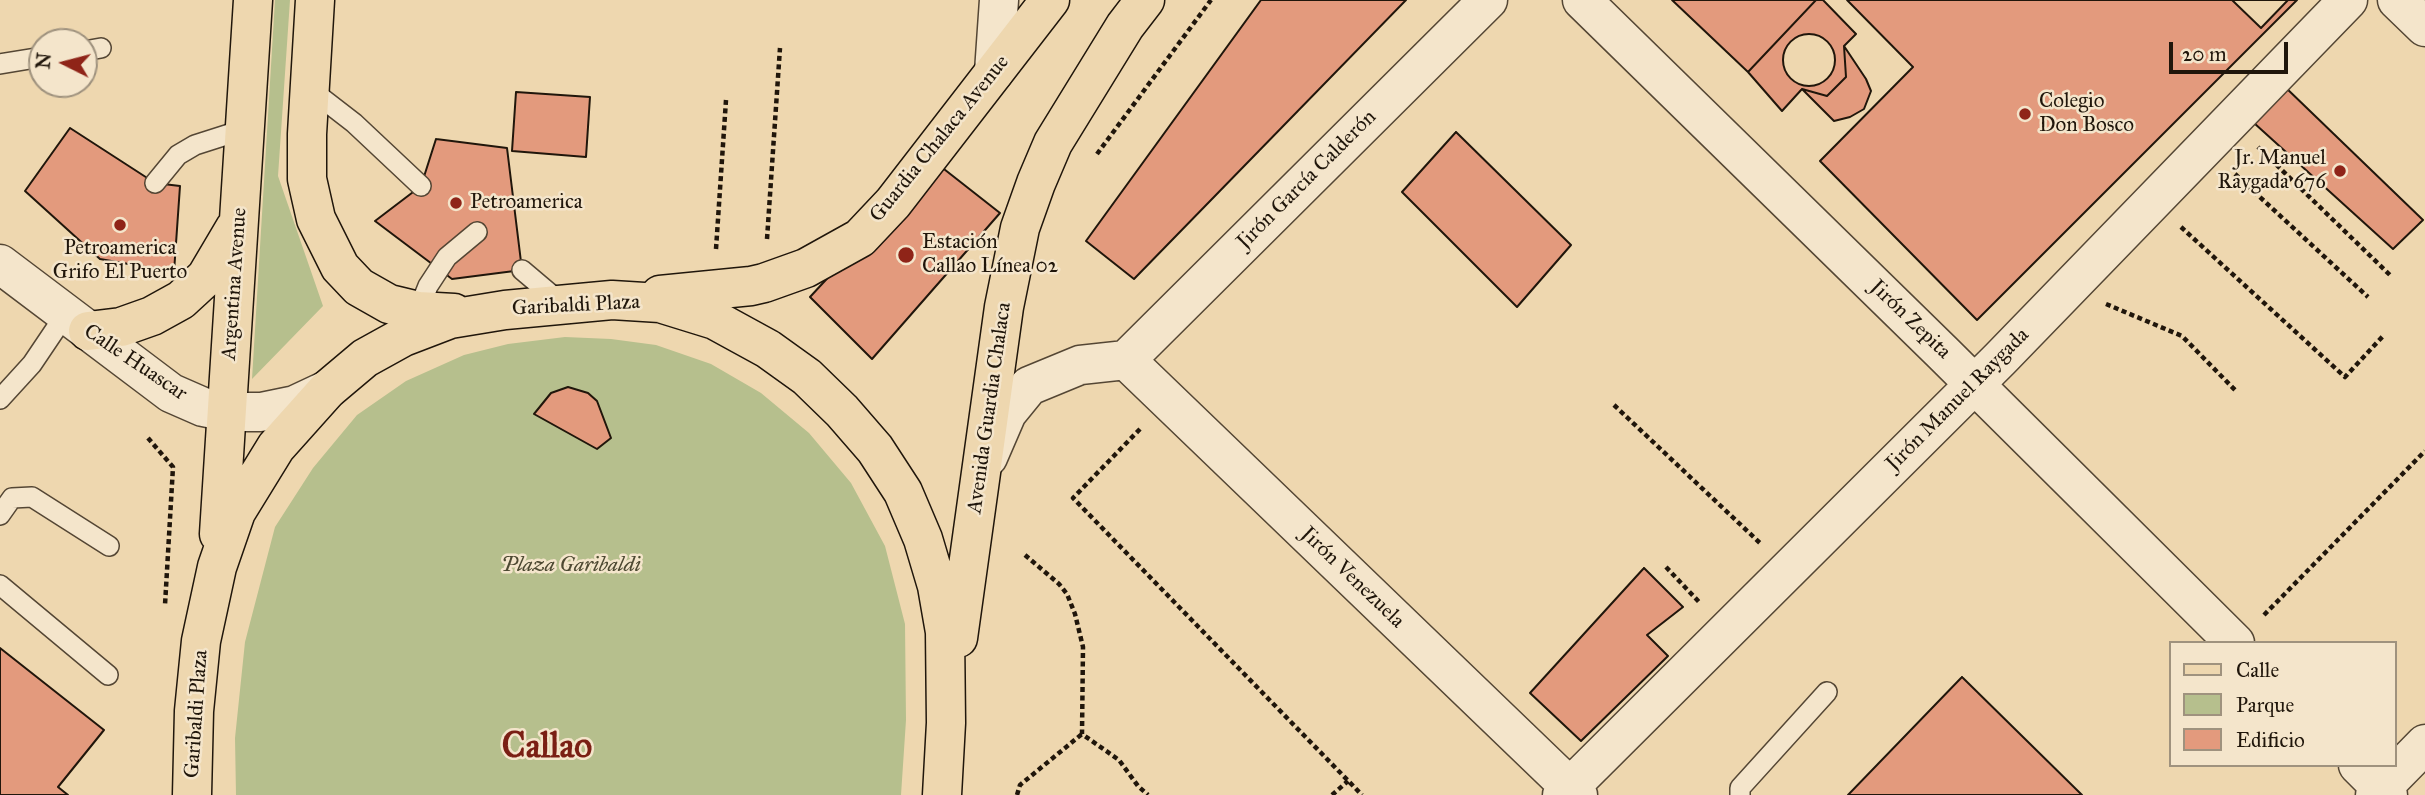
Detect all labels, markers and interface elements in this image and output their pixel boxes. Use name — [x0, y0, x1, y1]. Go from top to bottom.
north arrow — [28, 28, 98, 98]
scale bar — [2173, 28, 2292, 72]
text: 20 m — [2182, 41, 2227, 67]
street label: Guardia Chalaca Avenue — [865, 50, 1015, 228]
text: N — [31, 52, 56, 70]
place label: Colegio Don Bosco — [2039, 89, 2134, 139]
street label: Jirón García Calderón — [1232, 105, 1382, 255]
marker: Colegio Don Bosco — [2017, 106, 2033, 122]
place label: Jr. Manuel Raygada 676 — [2218, 146, 2326, 196]
marker: Jr. Manuel Raygada 676 — [2332, 163, 2348, 179]
place label: Petroamerica — [470, 190, 583, 216]
marker: Petroamerica — [448, 195, 464, 211]
street label: Argentina Avenue — [217, 207, 253, 361]
marker: Petroamerica Grifo El Puerto — [112, 217, 128, 233]
place label: Estación Callao Línea 02 — [922, 230, 1058, 280]
place label: Petroamerica Grifo El Puerto — [53, 236, 187, 286]
marker: Estación Callao Línea 02 — [896, 245, 916, 265]
street label: Jirón Zepita — [1864, 275, 1956, 365]
street label: Garibaldi Plaza — [511, 290, 641, 322]
street label: Avenida Guardia Chalaca — [963, 301, 1017, 515]
street label: Calle Huascar — [79, 319, 191, 407]
street label: Jirón Manuel Raygada — [1881, 323, 2035, 477]
street label: Jirón Venezuela — [1295, 522, 1409, 634]
park label: Plaza Garibaldi — [501, 553, 641, 579]
legend — [2170, 641, 2397, 767]
street label: Garibaldi Plaza — [180, 649, 214, 779]
text: Calle — [2236, 657, 2279, 683]
text: Parque — [2236, 692, 2294, 718]
district label: Callao — [502, 727, 592, 769]
text: Edificio — [2236, 727, 2305, 753]

